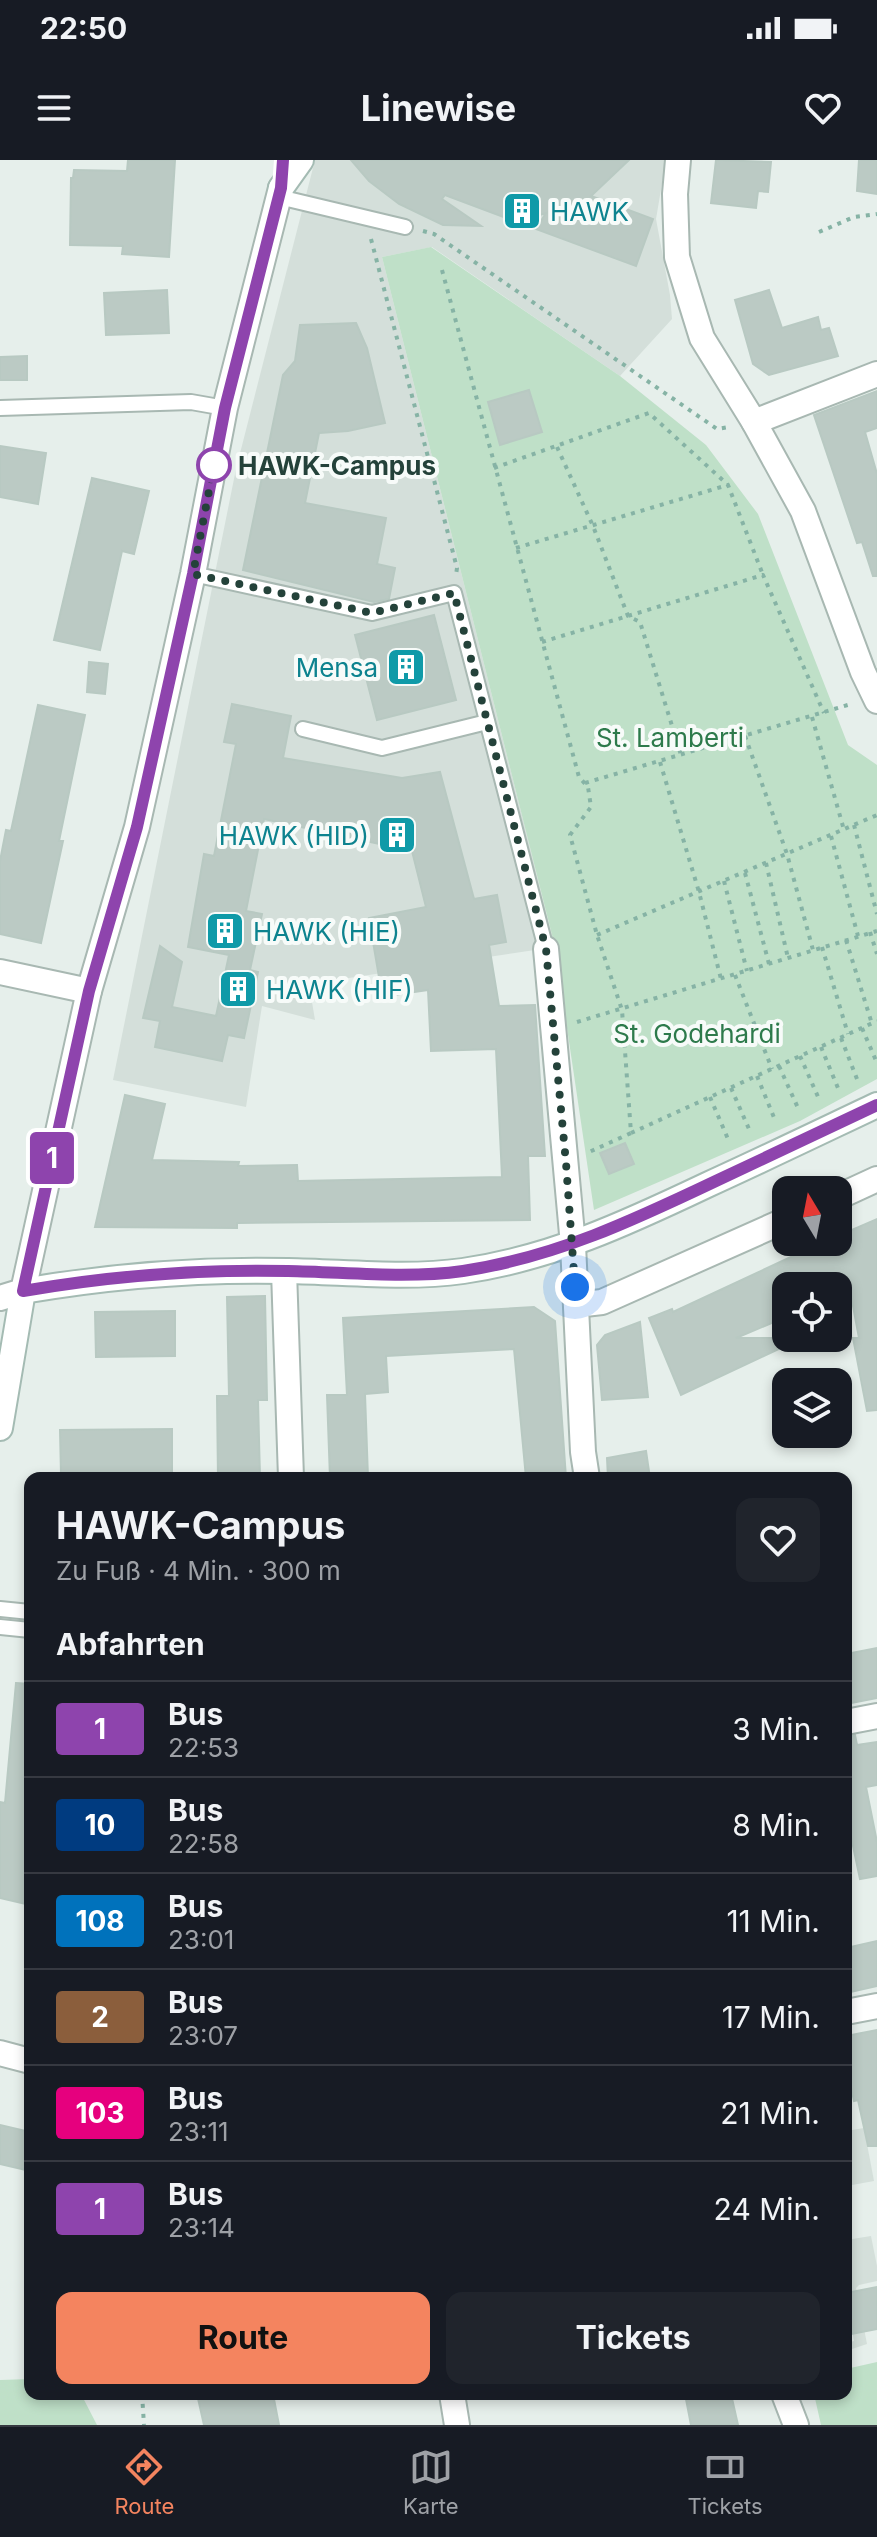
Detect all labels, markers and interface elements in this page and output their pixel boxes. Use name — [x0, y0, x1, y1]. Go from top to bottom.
text: 22:50 — [40, 10, 127, 46]
icon: menu — [32, 86, 76, 130]
text: Linewise — [361, 86, 516, 130]
icon: heart — [801, 86, 845, 130]
building icon: HAWK — [501, 190, 543, 232]
place label: HAWK — [550, 196, 629, 227]
marker: HAWK-Campus — [197, 448, 231, 482]
place label: HAWK-Campus — [238, 450, 436, 481]
building icon: Mensa — [385, 646, 427, 688]
place label: Mensa — [296, 652, 378, 683]
park label: St. Lamberti — [596, 722, 744, 753]
building icon: HAWK (HID) — [376, 814, 418, 856]
place label: HAWK (HID) — [219, 820, 369, 851]
building icon: HAWK (HIE) — [204, 910, 246, 952]
place label: HAWK (HIE) — [253, 916, 400, 947]
building icon: HAWK (HIF) — [217, 968, 259, 1010]
place label: HAWK (HIF) — [266, 974, 413, 1005]
park label: St. Godehardi — [613, 1018, 781, 1049]
line badge: 1 — [26, 1132, 78, 1184]
text: 1 — [46, 1141, 58, 1175]
north arrow — [772, 1176, 852, 1256]
map controls — [772, 1176, 852, 1448]
your location — [555, 1267, 595, 1307]
button: locate — [772, 1272, 852, 1352]
button: layers — [772, 1368, 852, 1448]
button: heart — [736, 1498, 820, 1582]
text: HAWK-Campus — [56, 1502, 345, 1548]
text: Zu Fuß · 4 Min. · 300 m — [56, 1555, 341, 1586]
text: Abfahrten — [56, 1626, 205, 1662]
text: Bus — [168, 1696, 223, 1732]
text: 3 Min. — [732, 1711, 820, 1747]
text: 1 — [94, 1712, 106, 1746]
text: 22:53 — [168, 1732, 239, 1763]
text: Bus — [168, 1792, 223, 1828]
text: 8 Min. — [732, 1807, 820, 1843]
text: 10 — [85, 1808, 115, 1842]
text: 22:58 — [168, 1828, 239, 1859]
text: Bus — [168, 1888, 223, 1924]
text: 11 Min. — [726, 1903, 820, 1939]
text: 108 — [75, 1904, 125, 1938]
text: 23:01 — [168, 1924, 234, 1955]
text: Bus — [168, 1984, 223, 2020]
text: 17 Min. — [722, 1999, 820, 2035]
text: 2 — [91, 2000, 109, 2034]
text: 23:07 — [168, 2020, 238, 2051]
text: Bus — [168, 2080, 223, 2116]
text: 21 Min. — [720, 2095, 820, 2131]
text: 103 — [75, 2096, 125, 2130]
text: 23:11 — [168, 2116, 229, 2147]
text: Bus — [168, 2176, 223, 2212]
text: 24 Min. — [714, 2191, 820, 2227]
text: 1 — [94, 2192, 106, 2226]
text: 23:14 — [168, 2212, 235, 2243]
button: Route — [56, 2292, 430, 2384]
button: Tickets — [446, 2292, 820, 2384]
tab: Route — [114, 2445, 174, 2519]
tab: Karte — [403, 2445, 459, 2519]
tab: Tickets — [687, 2445, 763, 2519]

